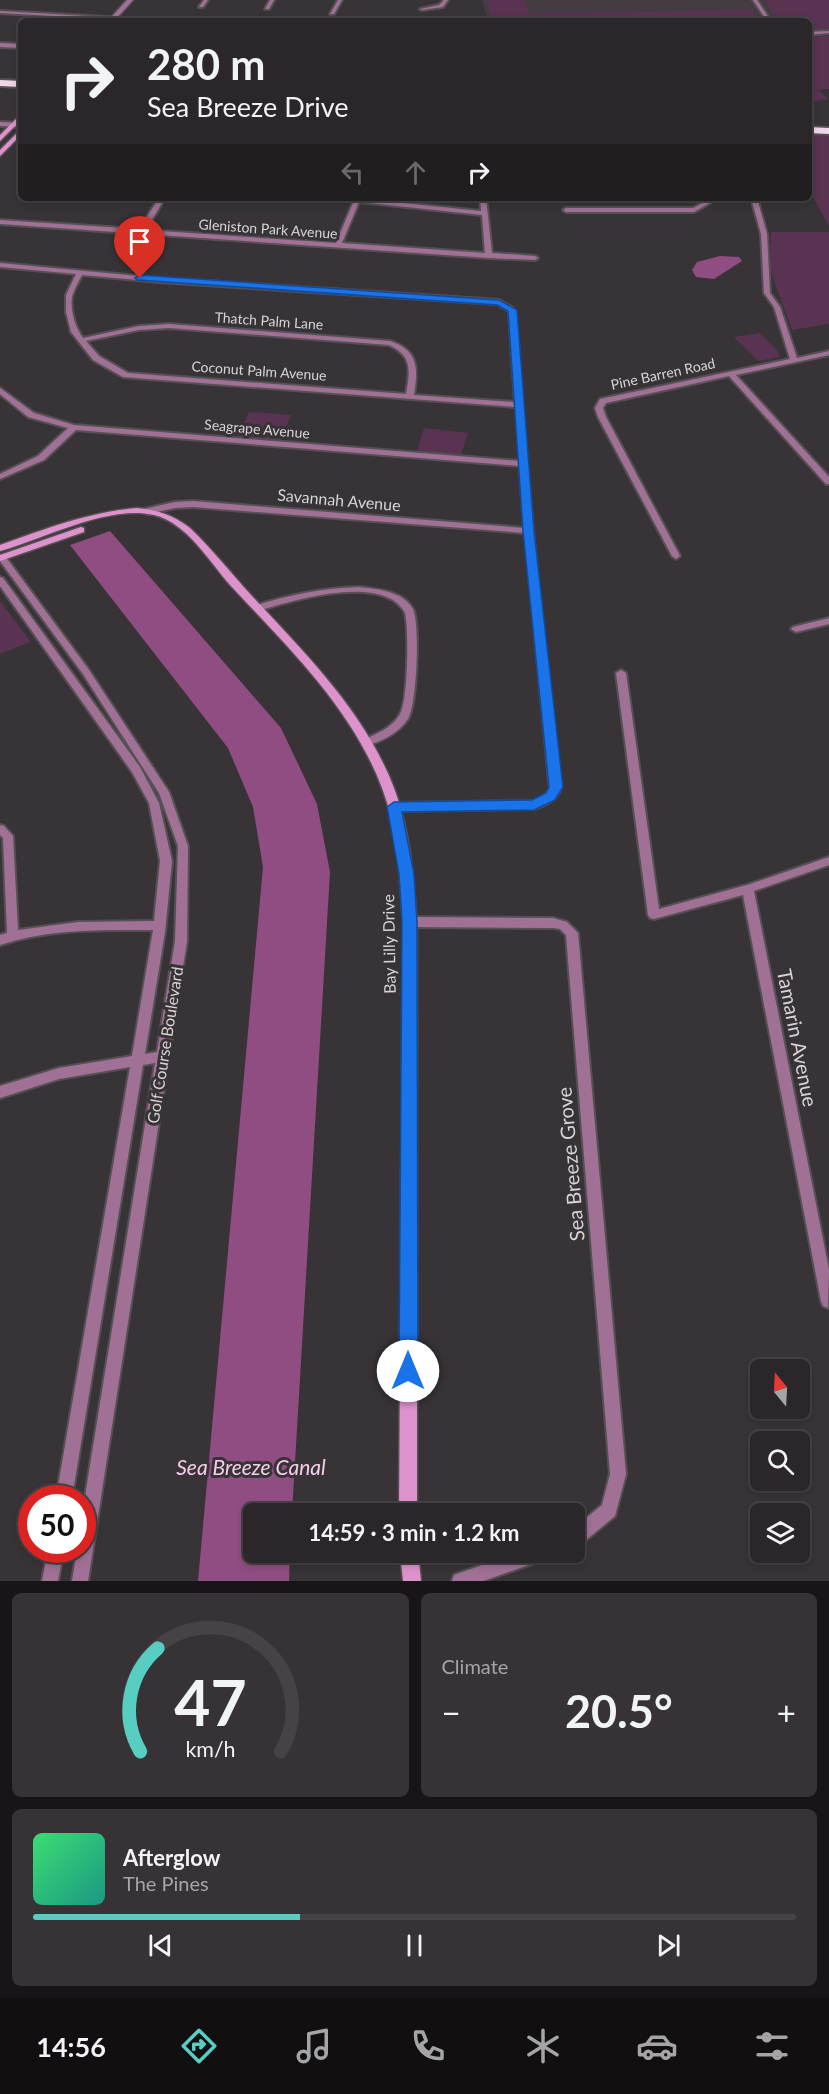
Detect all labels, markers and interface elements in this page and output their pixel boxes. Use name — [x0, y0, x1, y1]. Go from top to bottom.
text: 280 m — [147, 39, 265, 89]
icon: right — [48, 42, 126, 120]
text: Sea Breeze Drive — [147, 90, 349, 123]
icon: left — [336, 156, 369, 189]
icon: ahead — [399, 156, 432, 189]
icon: right — [462, 156, 495, 189]
street label: Gleniston Park Avenue — [198, 215, 338, 242]
pin — [114, 216, 165, 278]
icon: arrive — [123, 225, 156, 258]
street label: Thatch Palm Lane — [214, 308, 324, 333]
street label: Pine Barren Road — [609, 354, 717, 393]
street label: Coconut Palm Avenue — [191, 357, 327, 384]
street label: Seagrape Avenue — [204, 415, 310, 442]
street label: Savannah Avenue — [277, 485, 401, 514]
street label: Bay Lilly Drive — [378, 894, 399, 994]
street label: Golf Course Boulevard — [143, 965, 186, 1125]
street label: Tamarin Avenue — [773, 967, 823, 1109]
street label: Sea Breeze Grove — [551, 1086, 589, 1242]
position arrow — [376, 1339, 440, 1403]
north arrow — [750, 1359, 810, 1419]
map controls — [750, 1359, 810, 1563]
button: search — [750, 1431, 810, 1491]
water label: Sea Breeze Canal — [176, 1454, 326, 1479]
speed limit sign: 50 — [18, 1485, 96, 1563]
button: layers — [750, 1503, 810, 1563]
text: 14:59 · 3 min · 1.2 km — [309, 1519, 519, 1546]
text: Climate — [442, 1654, 508, 1678]
text: 47 — [174, 1664, 246, 1739]
text: 20.5° — [565, 1684, 673, 1738]
text: − — [442, 1692, 461, 1732]
text: + — [777, 1692, 796, 1732]
text: km/h — [185, 1736, 235, 1762]
text: Afterglow — [123, 1844, 220, 1871]
text: The Pines — [123, 1871, 209, 1895]
icon: previous — [144, 1929, 177, 1962]
icon: pause — [398, 1929, 431, 1962]
icon: next — [652, 1929, 685, 1962]
icon: directions — [178, 2025, 220, 2067]
icon: music — [293, 2025, 335, 2067]
icon: phone — [407, 2025, 449, 2067]
icon: climate — [522, 2025, 564, 2067]
icon: car — [636, 2025, 678, 2067]
icon: filters — [751, 2025, 793, 2067]
text: 14:56 — [36, 2030, 106, 2063]

